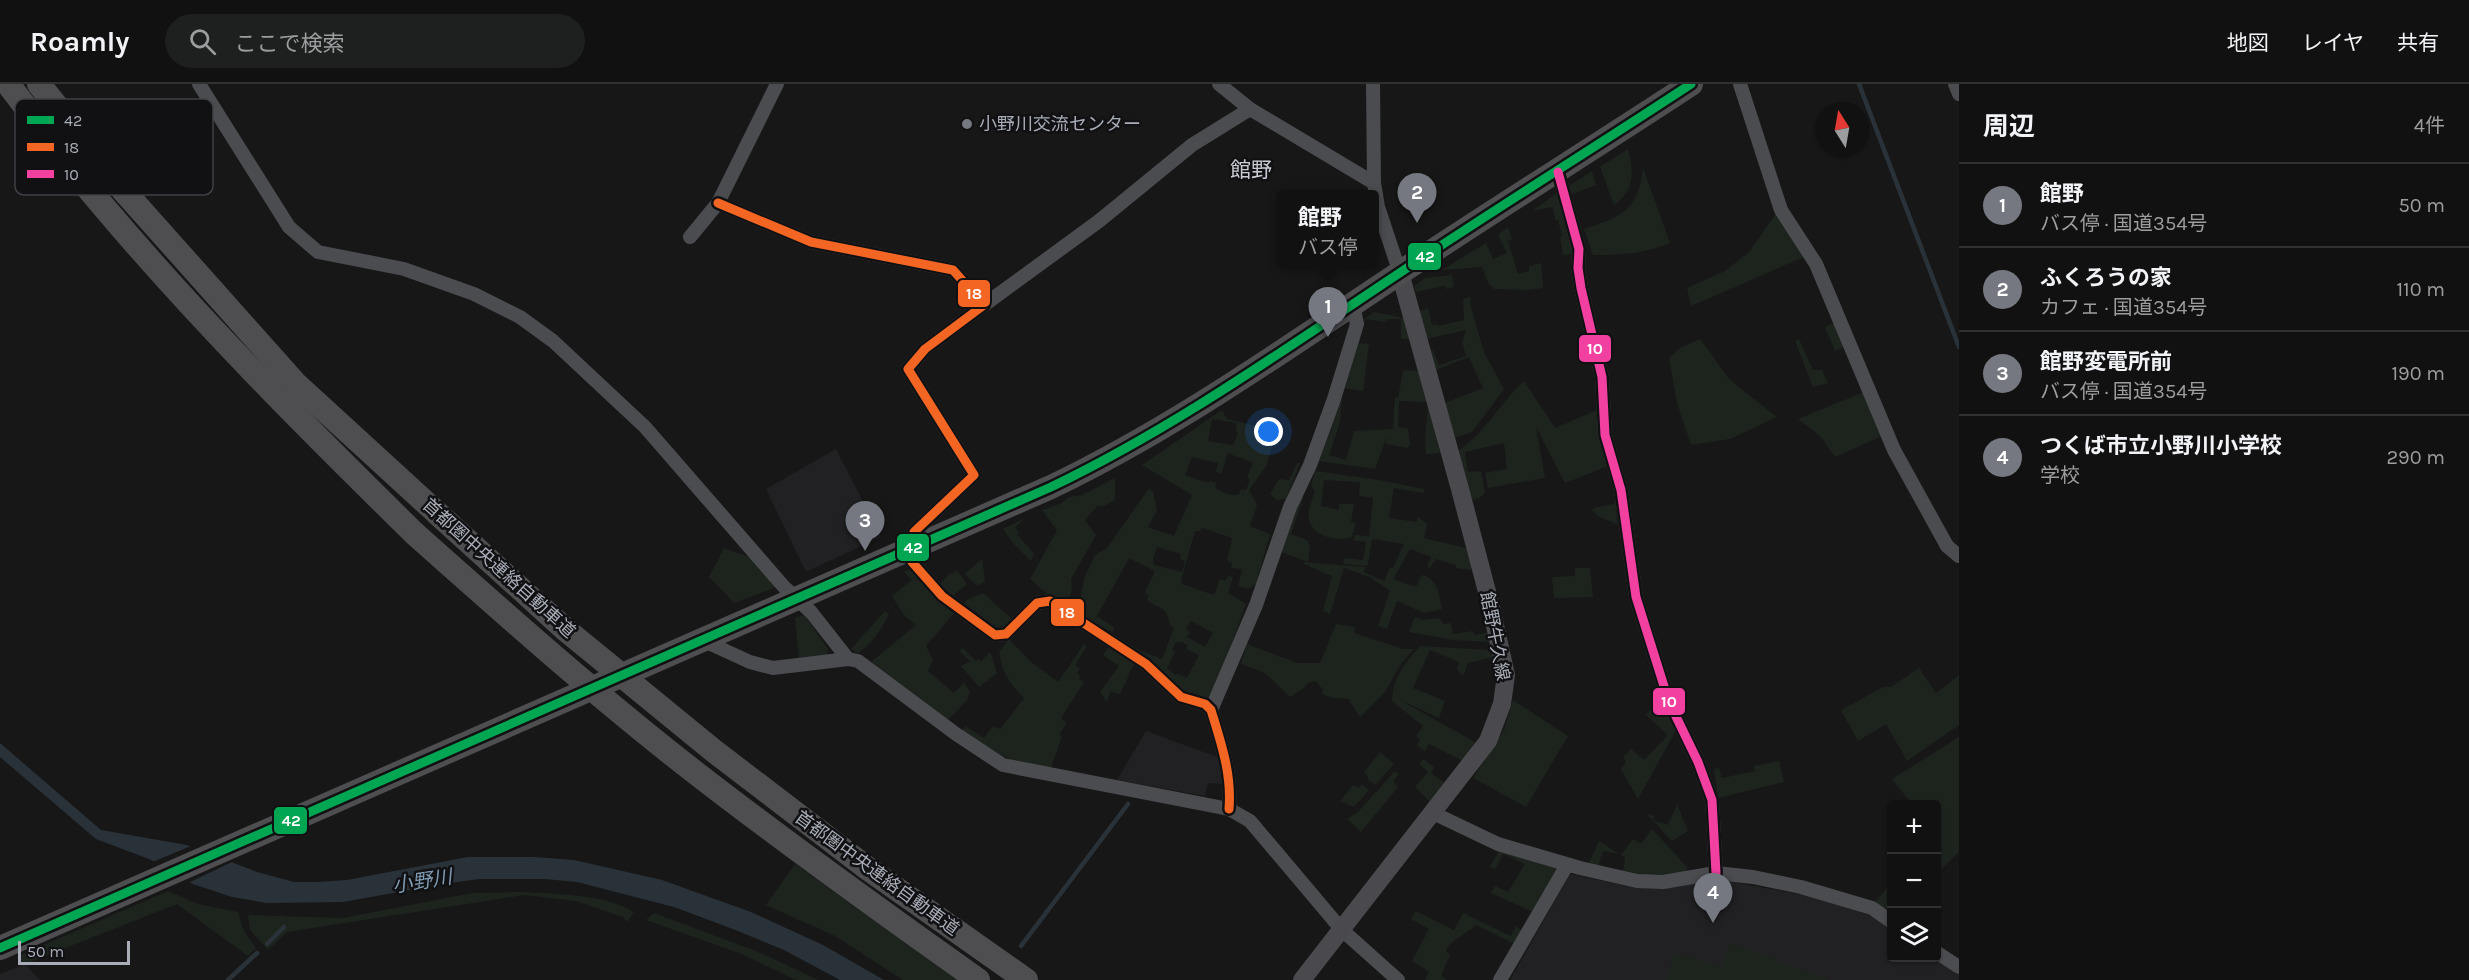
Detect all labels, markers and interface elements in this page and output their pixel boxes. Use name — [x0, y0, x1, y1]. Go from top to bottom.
search box — [165, 14, 585, 68]
text: Roamly — [30, 25, 129, 58]
icon: search — [186, 25, 219, 58]
text: ここで検索 — [234, 31, 344, 57]
text: 地図 — [2227, 31, 2269, 55]
text: レイヤ — [2302, 31, 2364, 55]
text: 共有 — [2397, 31, 2439, 55]
legend — [15, 99, 213, 195]
north arrow — [1815, 102, 1869, 156]
text: 42 — [64, 111, 82, 130]
text: 周辺 — [1983, 111, 2035, 142]
place label: 小野川交流センター — [979, 113, 1141, 135]
text: 4件 — [2414, 114, 2445, 137]
marker: 小野川交流センター — [960, 117, 974, 131]
text: 18 — [64, 138, 79, 157]
district label: 館野 — [1230, 158, 1272, 182]
text: 10 — [64, 165, 79, 184]
pin: 2 — [1398, 174, 1436, 223]
text: 館野 — [2040, 181, 2084, 207]
popup — [1277, 190, 1379, 268]
text: 1 — [1999, 194, 2006, 217]
text: 50 m — [2398, 194, 2445, 217]
text: 館野 — [1298, 205, 1342, 231]
text: バス停 · 国道354号 — [2040, 212, 2207, 235]
text: バス停 — [1298, 236, 1358, 259]
line badge: 42 — [1407, 242, 1442, 271]
text: 42 — [1415, 247, 1435, 266]
text: ふくろうの家 — [2040, 265, 2172, 291]
text: 2 — [1996, 278, 2009, 301]
text: 110 m — [2396, 278, 2445, 301]
line badge: 18 — [957, 279, 991, 308]
text: 18 — [966, 284, 982, 303]
pin: 1 — [1308, 288, 1348, 337]
text: カフェ · 国道354号 — [2040, 296, 2207, 319]
line badge: 10 — [1578, 334, 1612, 363]
text: 10 — [1587, 339, 1603, 358]
text: 館野変電所前 — [2040, 349, 2172, 375]
text: 3 — [1996, 362, 2009, 385]
text: 190 m — [2391, 362, 2445, 385]
text: バス停 · 国道354号 — [2040, 380, 2207, 403]
your location — [1254, 417, 1283, 446]
text: つくば市立小野川小学校 — [2040, 433, 2282, 459]
text: 4 — [1997, 446, 2008, 469]
text: 290 m — [2386, 446, 2445, 469]
text: 学校 — [2040, 464, 2080, 487]
street label: 首都圏中央連絡自動車道 — [418, 494, 580, 642]
pin: 3 — [846, 502, 884, 551]
line badge: 42 — [896, 533, 930, 562]
text: 42 — [903, 538, 923, 557]
street label: 館野牛久線 — [1476, 590, 1514, 682]
line badge: 18 — [1050, 598, 1085, 627]
text: 18 — [1059, 603, 1075, 622]
line badge: 10 — [1652, 687, 1686, 716]
text: 10 — [1661, 692, 1677, 711]
map controls — [1887, 800, 1941, 962]
button: + — [1887, 800, 1941, 854]
line badge: 42 — [273, 806, 308, 835]
street label: 首都圏中央連絡自動車道 — [790, 806, 964, 940]
text: 42 — [281, 811, 301, 830]
button: − — [1887, 854, 1941, 908]
water label: 小野川 — [391, 865, 455, 898]
pin: 4 — [1694, 874, 1732, 923]
button: layers — [1887, 908, 1941, 962]
scale bar — [18, 938, 130, 966]
text: 50 m — [27, 942, 64, 961]

